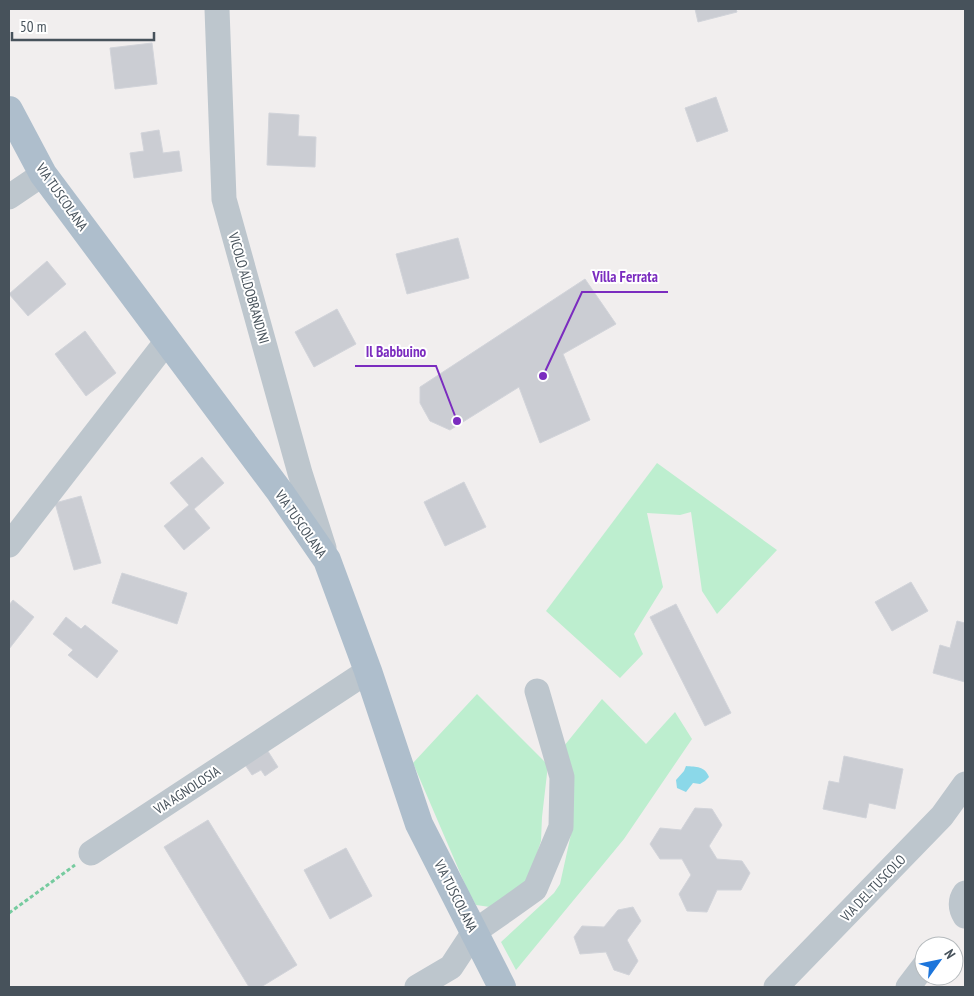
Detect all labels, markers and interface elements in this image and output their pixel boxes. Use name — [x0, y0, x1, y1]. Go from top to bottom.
scale bar — [12, 10, 155, 42]
text: 50 m — [20, 17, 46, 36]
street label: VIA TUSCOLANA — [32, 159, 92, 235]
street label: VICOLO ALDOBRANDINI — [224, 229, 273, 346]
callout: Villa Ferrata — [582, 262, 668, 292]
text: Villa Ferrata — [591, 267, 658, 286]
callout: Il Babbuino — [355, 336, 436, 366]
text: Il Babbuino — [366, 342, 427, 361]
street label: VIA TUSCOLANA — [271, 486, 331, 562]
street label: VIA AGNOLOSIA — [150, 762, 224, 819]
street label: VIA DEL TUSCOLO — [836, 851, 910, 926]
street label: VIA TUSCOLANA — [430, 856, 482, 935]
north arrow — [914, 936, 964, 986]
text: N — [940, 946, 960, 962]

